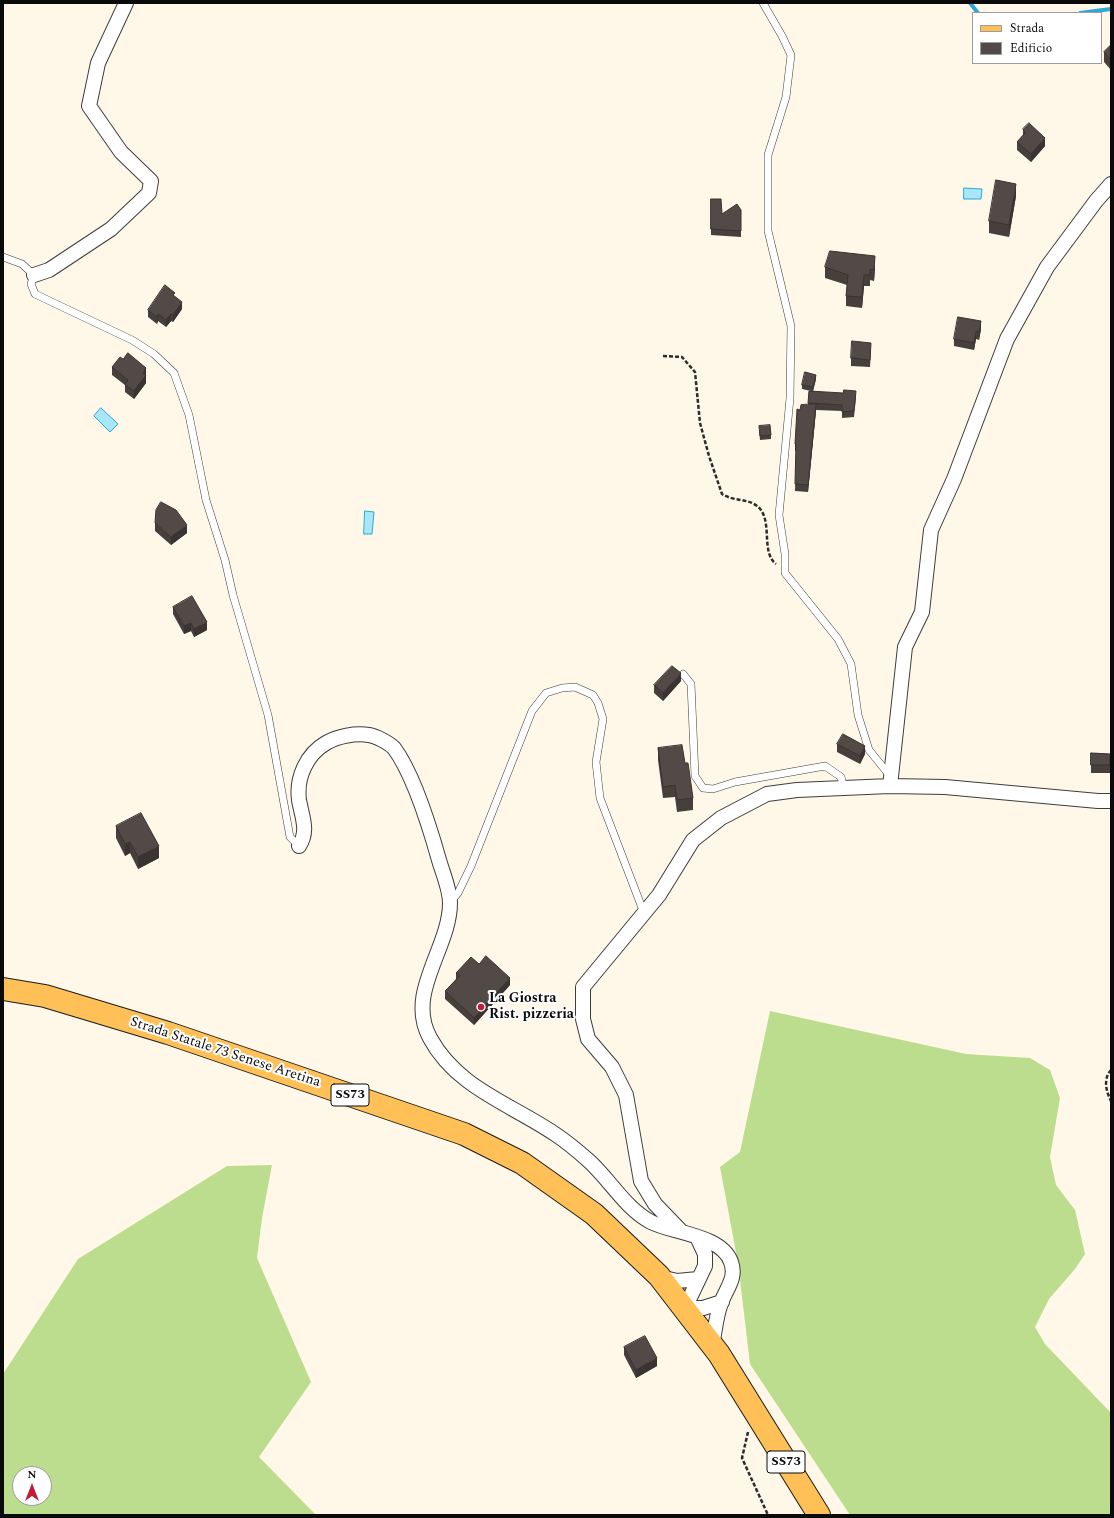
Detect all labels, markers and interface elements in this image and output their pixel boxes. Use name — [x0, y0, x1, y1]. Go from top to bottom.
legend — [972, 12, 1102, 64]
text: Strada — [1010, 19, 1044, 38]
text: Edificio — [1010, 39, 1052, 58]
place label: La Giostra Rist. pizzeria — [489, 991, 574, 1024]
marker: La Giostra Rist. pizzeria — [476, 1002, 486, 1012]
street label: Strada Statale 73 Senese Aretina — [128, 1014, 322, 1092]
road number: SS73 — [331, 1084, 369, 1106]
road number: SS73 — [767, 1451, 805, 1473]
north arrow — [12, 1466, 52, 1506]
text: N — [28, 1466, 36, 1483]

